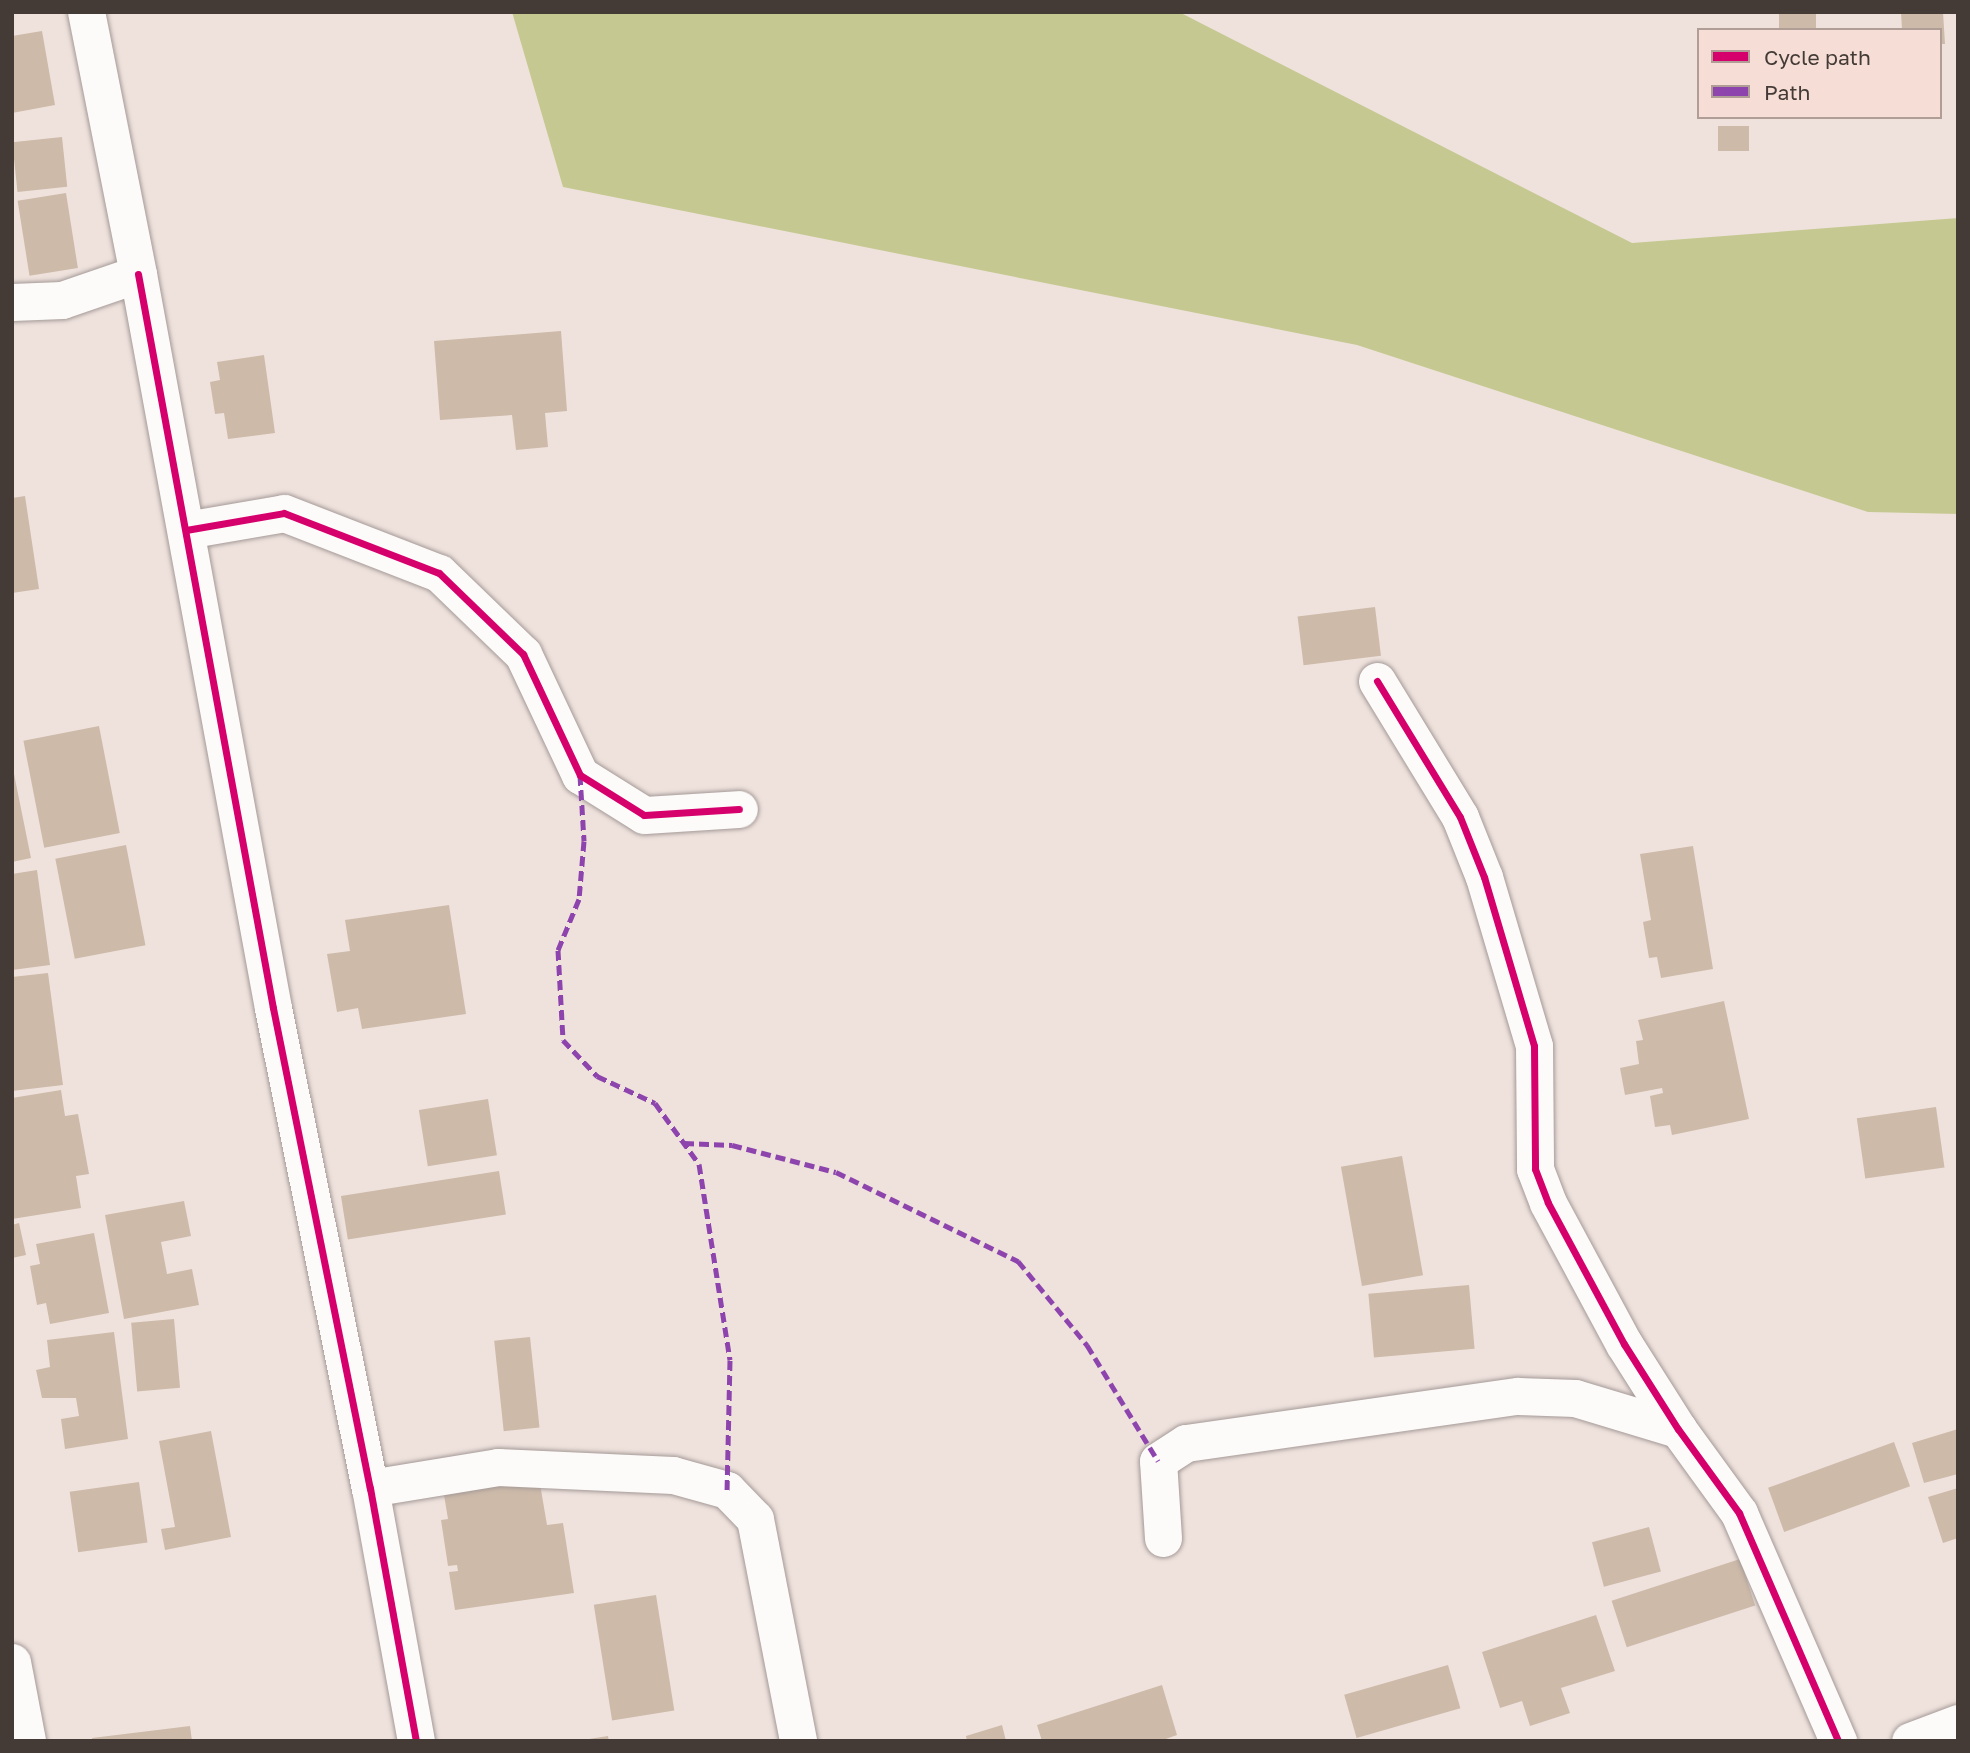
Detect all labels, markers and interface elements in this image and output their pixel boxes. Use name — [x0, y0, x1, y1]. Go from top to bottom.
legend — [1697, 28, 1942, 119]
text: Cycle path — [1764, 44, 1871, 70]
text: Path — [1764, 79, 1811, 105]

